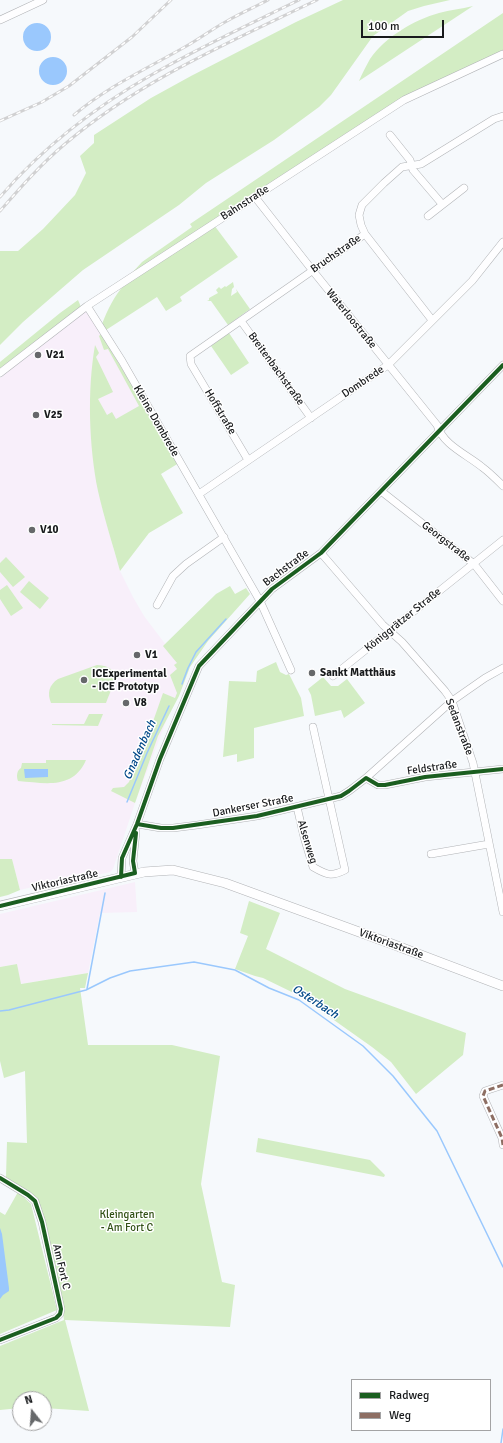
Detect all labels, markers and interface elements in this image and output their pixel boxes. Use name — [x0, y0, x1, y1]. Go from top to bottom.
scale bar — [363, 12, 446, 38]
text: 100 m — [368, 19, 400, 34]
street label: Bahnstraße — [218, 183, 272, 223]
street label: Bruchstraße — [308, 232, 364, 276]
street label: Waterloostraße — [323, 287, 379, 351]
street label: Breitenbachstraße — [245, 330, 307, 408]
place label: V21 — [46, 348, 65, 362]
marker: V21 — [33, 350, 43, 360]
street label: Dombrede — [339, 363, 387, 401]
street label: Kleine Dombrede — [130, 383, 182, 459]
street label: Hoffstraße — [201, 387, 239, 437]
place label: V25 — [44, 408, 63, 422]
marker: V25 — [31, 410, 41, 420]
street label: Georgstraße — [419, 519, 473, 565]
place label: V10 — [40, 523, 59, 537]
marker: V10 — [27, 525, 37, 535]
street label: Bachstraße — [260, 546, 312, 590]
street label: Königgrätzer Straße — [362, 585, 444, 655]
place label: V1 — [145, 648, 158, 662]
marker: V1 — [132, 650, 142, 660]
place label: Sankt Matthäus — [320, 666, 396, 680]
place label: ICExperimental - ICE Prototyp — [92, 667, 167, 693]
marker: Sankt Matthäus — [307, 668, 317, 678]
marker: ICExperimental - ICE Prototyp — [79, 675, 89, 685]
place label: V8 — [134, 696, 147, 710]
street label: Sedanstraße — [442, 697, 476, 757]
marker: V8 — [121, 698, 131, 708]
water label: Gnadenbach — [120, 718, 160, 782]
street label: Feldstraße — [406, 758, 458, 778]
street label: Dankerser Straße — [211, 792, 295, 820]
street label: Alsenweg — [294, 819, 320, 865]
street label: Viktoriastraße — [31, 867, 99, 895]
street label: Viktoriastraße — [357, 926, 425, 962]
water label: Osterbach — [289, 982, 341, 1022]
park label: Kleingarten - Am Fort C — [99, 1208, 155, 1234]
street label: Am Fort C — [49, 1243, 73, 1291]
legend — [351, 1379, 491, 1431]
text: Radweg — [389, 1388, 429, 1403]
north arrow — [12, 1391, 52, 1431]
text: N — [23, 1393, 34, 1407]
text: Weg — [389, 1408, 411, 1423]

